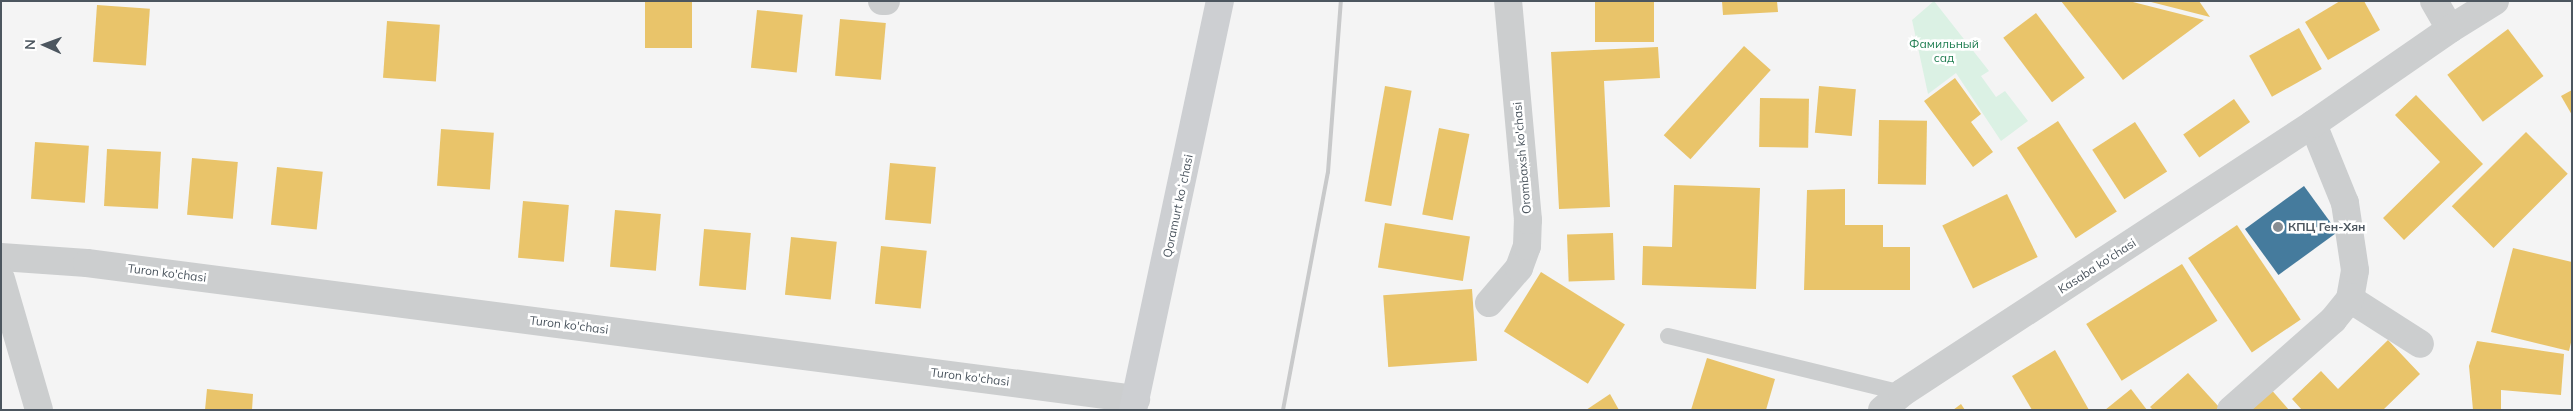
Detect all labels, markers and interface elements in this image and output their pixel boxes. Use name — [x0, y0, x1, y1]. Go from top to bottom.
north arrow — [20, 20, 70, 70]
park label: Фамильный сад — [1909, 37, 1979, 65]
text: N — [21, 39, 39, 50]
street label: Orombaxsh ko'chasi — [1510, 101, 1534, 215]
street label: Qoramurt koʻchasi — [1160, 153, 1196, 259]
place label: КПЦ Ген-Хян — [2288, 220, 2366, 234]
marker: КПЦ Ген-Хян — [2272, 221, 2284, 233]
street label: Kasaba ko'chasi — [2055, 235, 2139, 297]
street label: Turon ko'chasi — [127, 261, 207, 285]
street label: Turon ko'chasi — [529, 313, 609, 337]
street label: Turon ko'chasi — [930, 365, 1010, 389]

